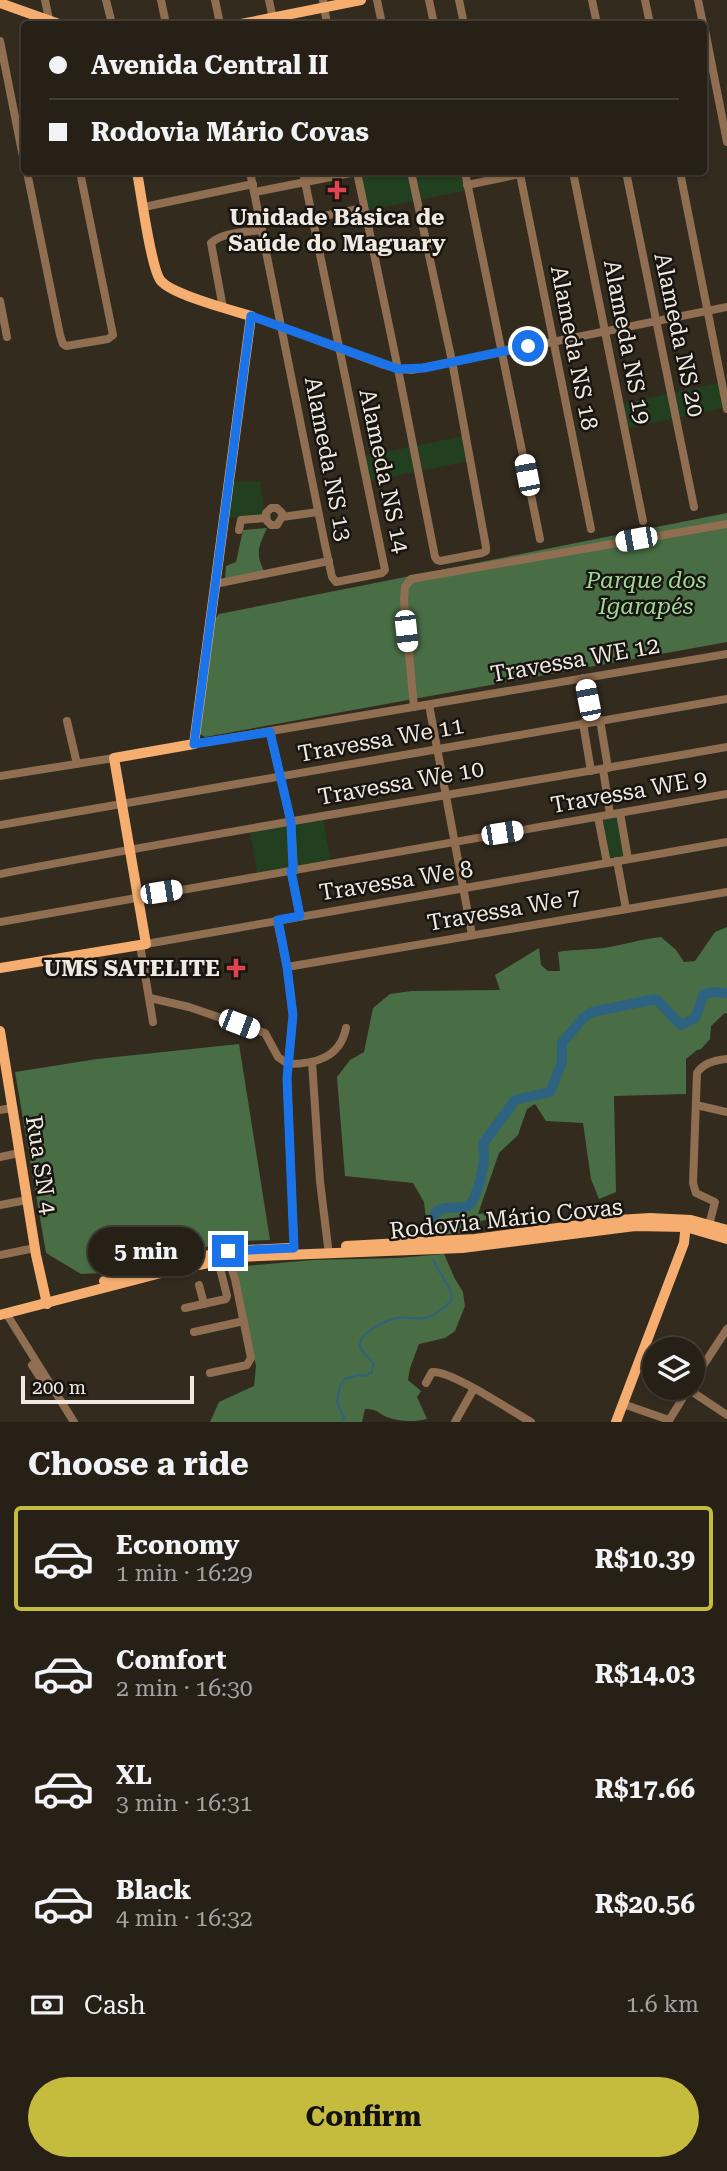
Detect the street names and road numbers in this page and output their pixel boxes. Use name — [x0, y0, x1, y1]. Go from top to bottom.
street label: Alameda NS 20 — [648, 250, 710, 420]
street label: Alameda NS 19 — [598, 257, 656, 427]
street label: Alameda NS 18 — [545, 263, 603, 433]
street label: Alameda NS 13 — [299, 374, 357, 544]
street label: Alameda NS 14 — [353, 386, 415, 556]
street label: Travessa WE 12 — [488, 632, 662, 688]
street label: Travessa We 11 — [296, 712, 466, 768]
street label: Travessa We 10 — [316, 755, 486, 811]
street label: Travessa WE 9 — [549, 765, 709, 819]
street label: Travessa We 8 — [317, 855, 475, 906]
street label: Travessa We 7 — [425, 883, 583, 937]
street label: Rua SN 4 — [20, 1114, 62, 1216]
street label: Rodovia Mário Covas — [388, 1193, 624, 1245]

